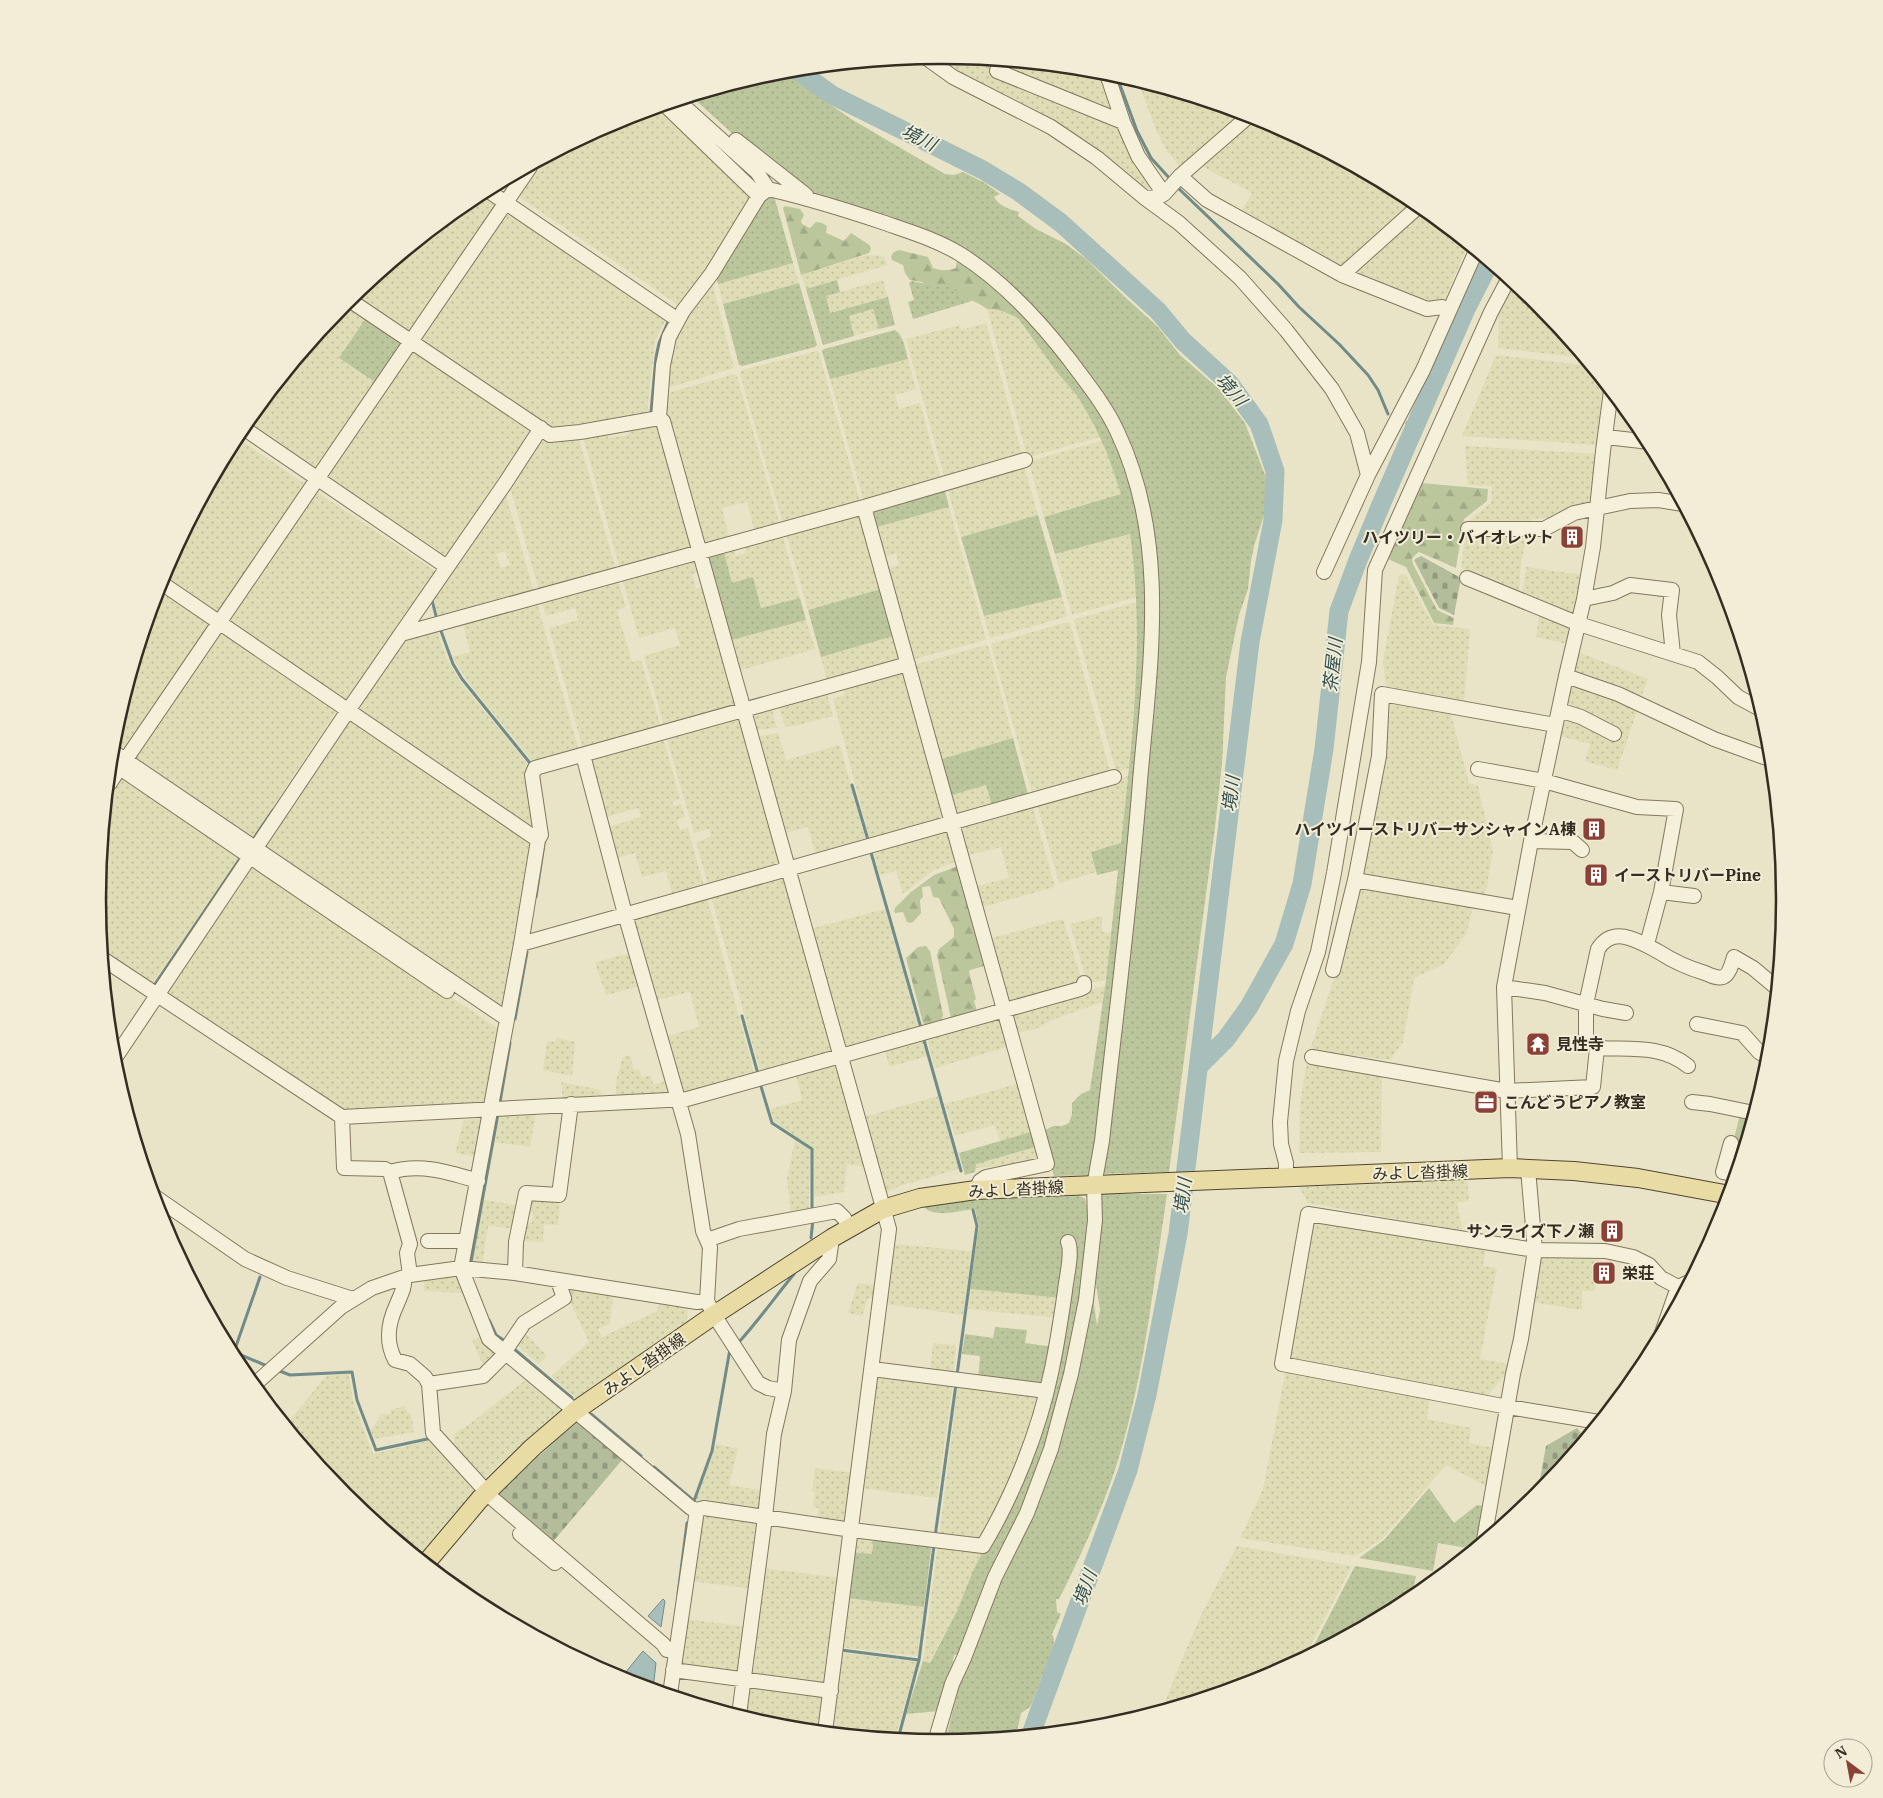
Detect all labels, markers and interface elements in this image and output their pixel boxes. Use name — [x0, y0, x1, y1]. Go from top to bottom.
water label: 境川 — [898, 119, 942, 157]
water label: 境川 — [1211, 369, 1253, 412]
building icon: ハイツリー・バイオレット — [1559, 524, 1585, 550]
place label: ハイツリー・バイオレット — [1362, 527, 1554, 547]
water label: 茶屋川 — [1318, 635, 1347, 693]
water label: 境川 — [1217, 773, 1244, 813]
building icon: ハイツイーストリバーサンシャインA棟 — [1581, 816, 1607, 842]
place label: ハイツイーストリバーサンシャインA棟 — [1294, 819, 1576, 839]
building icon: イーストリバーPine — [1583, 862, 1609, 888]
place label: イーストリバーPine — [1614, 865, 1761, 885]
temple icon: 見性寺 — [1525, 1031, 1551, 1057]
place label: 見性寺 — [1556, 1034, 1604, 1054]
office icon: こんどうピアノ教室 — [1473, 1089, 1499, 1115]
place label: こんどうピアノ教室 — [1504, 1092, 1646, 1112]
street label: みよし沓掛線 — [1372, 1160, 1468, 1184]
water label: 境川 — [1169, 1175, 1196, 1215]
street label: みよし沓掛線 — [968, 1177, 1064, 1201]
building icon: サンライズ下ノ瀬 — [1599, 1218, 1625, 1244]
place label: サンライズ下ノ瀬 — [1466, 1221, 1594, 1241]
building icon: 栄荘 — [1591, 1260, 1617, 1286]
place label: 栄荘 — [1622, 1263, 1654, 1283]
street label: みよし沓掛線 — [599, 1328, 689, 1400]
water label: 境川 — [1068, 1565, 1102, 1609]
north arrow — [1823, 1738, 1873, 1788]
text: N — [1832, 1741, 1851, 1763]

